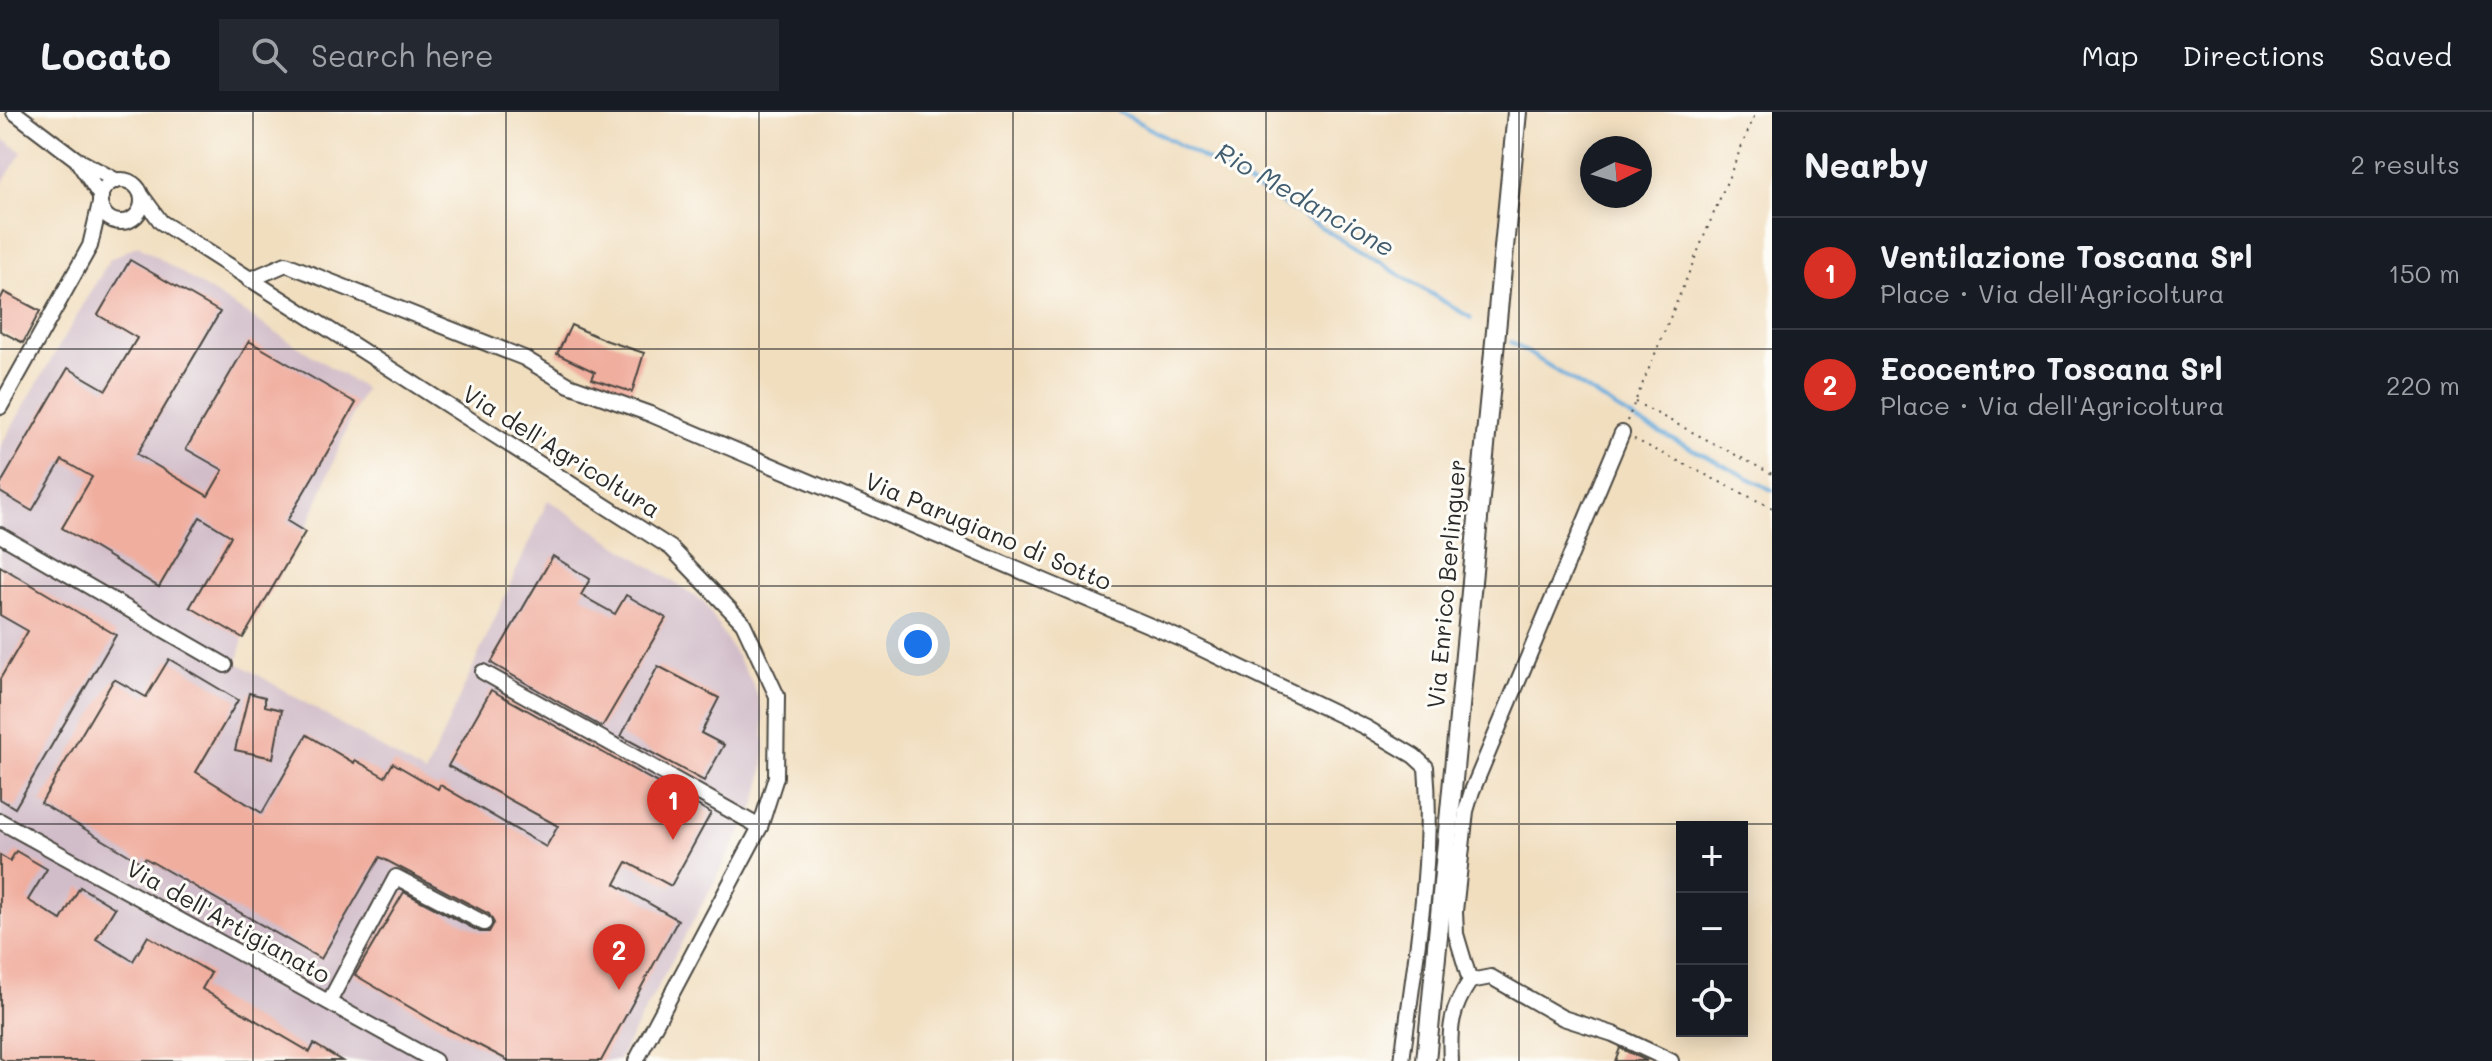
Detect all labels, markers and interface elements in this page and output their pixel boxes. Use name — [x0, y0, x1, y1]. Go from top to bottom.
search box — [219, 19, 779, 91]
text: Locato — [40, 30, 171, 80]
icon: search — [247, 33, 291, 77]
text: Search here — [311, 35, 494, 75]
text: Map — [2082, 37, 2139, 73]
text: Directions — [2183, 37, 2325, 73]
text: Saved — [2369, 37, 2452, 73]
water label: Rio Medancione — [1210, 134, 1401, 264]
north arrow — [1580, 136, 1652, 208]
text: Nearby — [1804, 142, 1929, 187]
text: 2 results — [2351, 147, 2460, 181]
text: Ventilazione Toscana Srl — [1880, 236, 2253, 276]
text: 1 — [1824, 256, 1836, 290]
text: 150 m — [2388, 256, 2460, 290]
text: Place · Via dell'Agricoltura — [1880, 276, 2225, 310]
text: Ecocentro Toscana Srl — [1880, 348, 2223, 388]
text: 2 — [1823, 368, 1837, 402]
text: 220 m — [2386, 368, 2460, 402]
street label: Via dell'Agricoltura — [457, 377, 667, 524]
text: Place · Via dell'Agricoltura — [1880, 388, 2225, 422]
street label: Via Enrico Berlinguer — [1419, 458, 1472, 710]
street label: Via Parugiano di Sotto — [861, 465, 1117, 597]
your location — [898, 624, 938, 664]
pin: 1 — [647, 774, 699, 840]
map controls — [1676, 821, 1748, 1037]
button: + — [1676, 821, 1748, 893]
street label: Via dell'Artigianato — [121, 852, 336, 990]
button: − — [1676, 893, 1748, 965]
pin: 2 — [593, 924, 645, 990]
button: locate — [1676, 965, 1748, 1037]

